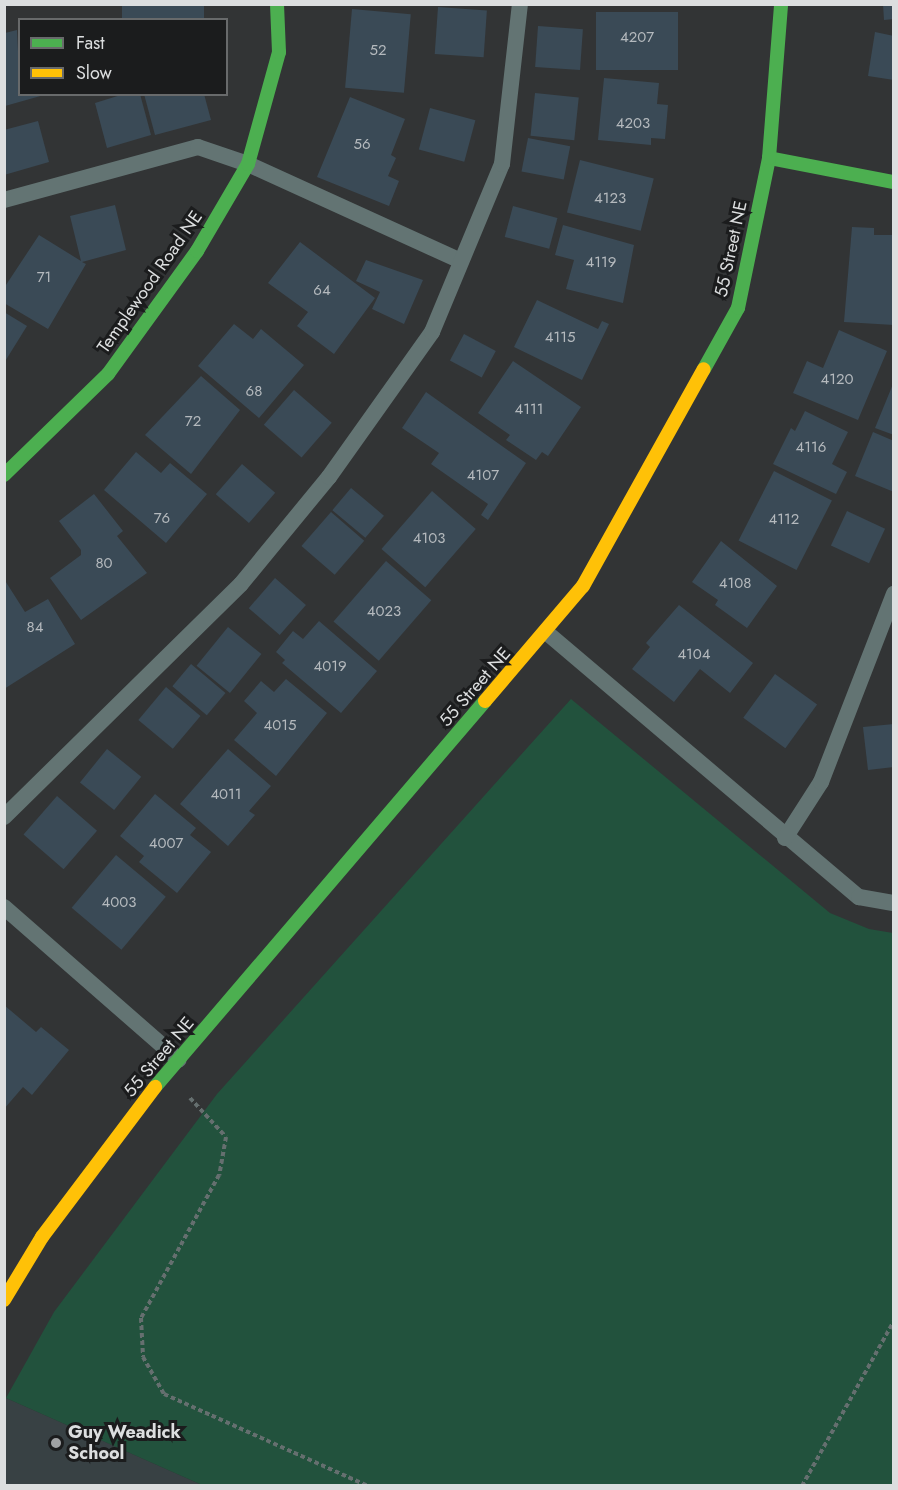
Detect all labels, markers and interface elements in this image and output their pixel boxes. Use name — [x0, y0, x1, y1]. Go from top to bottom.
legend — [18, 18, 228, 96]
house number: 4207 — [620, 29, 654, 47]
text: Fast — [76, 30, 105, 56]
house number: 52 — [370, 42, 386, 60]
text: Slow — [76, 60, 112, 86]
house number: 4203 — [616, 115, 650, 133]
house number: 56 — [353, 136, 371, 154]
house number: 4123 — [594, 190, 626, 208]
street label: 55 Street NE — [710, 199, 752, 299]
street label: Templewood Road NE — [93, 207, 207, 357]
house number: 4119 — [586, 254, 616, 272]
house number: 71 — [37, 269, 51, 287]
house number: 64 — [313, 282, 331, 300]
house number: 4115 — [545, 329, 575, 347]
house number: 4120 — [820, 371, 854, 389]
house number: 68 — [246, 383, 262, 401]
house number: 4111 — [515, 401, 543, 419]
house number: 72 — [185, 413, 201, 431]
house number: 4116 — [796, 439, 826, 457]
house number: 4107 — [467, 467, 499, 485]
house number: 76 — [154, 510, 170, 528]
house number: 4112 — [769, 511, 799, 529]
house number: 4103 — [413, 530, 445, 548]
house number: 80 — [95, 555, 113, 573]
house number: 4108 — [719, 575, 751, 593]
house number: 4023 — [367, 603, 401, 621]
house number: 84 — [27, 619, 43, 637]
street label: 55 Street NE — [435, 643, 515, 731]
house number: 4104 — [677, 646, 711, 664]
house number: 4019 — [313, 658, 347, 676]
house number: 4015 — [264, 717, 296, 735]
house number: 4011 — [210, 786, 242, 804]
house number: 4007 — [149, 835, 183, 853]
house number: 4003 — [102, 894, 136, 912]
street label: 55 Street NE — [119, 1013, 199, 1101]
place label: Guy Weadick School — [68, 1422, 181, 1464]
marker: Guy Weadick School — [49, 1436, 63, 1450]

